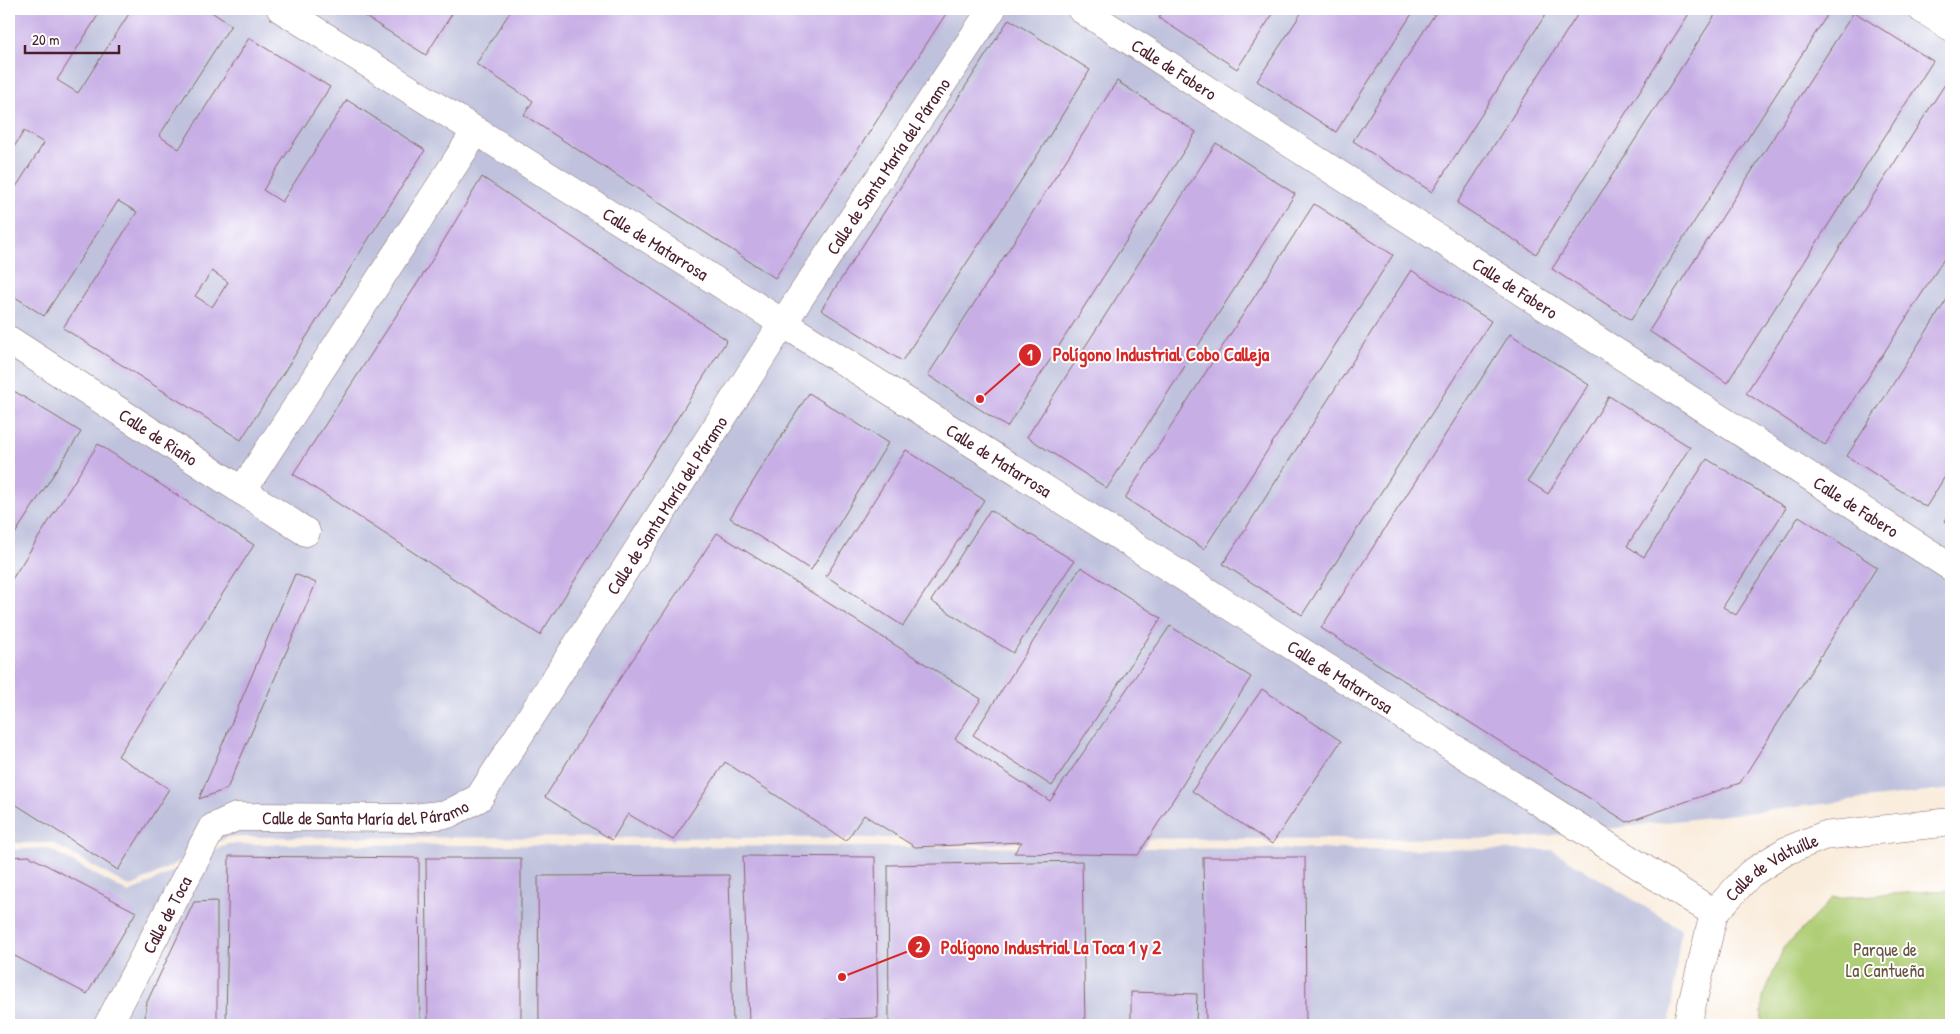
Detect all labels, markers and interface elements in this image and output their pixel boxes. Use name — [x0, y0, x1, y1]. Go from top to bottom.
scale bar — [25, 22, 119, 54]
text: 20 m — [32, 29, 59, 50]
street label: Calle de Fabero — [1127, 32, 1222, 106]
street label: Calle de Santa María del Páramo — [820, 73, 956, 259]
street label: Calle de Matarrosa — [598, 201, 713, 286]
street label: Calle de Fabero — [1468, 251, 1563, 324]
callout: Polígono Industrial Cobo Calleja — [1017, 338, 1279, 372]
text: Polígono Industrial Cobo Calleja — [1053, 341, 1270, 368]
text: 1 — [1027, 344, 1033, 365]
street label: Calle de Riaño — [114, 402, 203, 471]
street label: Calle de Santa María del Páramo — [600, 411, 733, 599]
street label: Calle de Matarrosa — [942, 417, 1057, 503]
street label: Calle de Fabero — [1809, 470, 1904, 543]
street label: Calle de Matarrosa — [1283, 633, 1398, 719]
street label: Calle de Santa María del Páramo — [262, 793, 473, 830]
street label: Calle de Valtuílle — [1719, 827, 1822, 906]
street label: Calle de Toca — [136, 871, 197, 957]
callout: Polígono Industrial La Toca 1 y 2 — [906, 930, 1172, 964]
text: Polígono Industrial La Toca 1 y 2 — [941, 934, 1161, 961]
text: 2 — [915, 936, 923, 957]
park label: Parque de La Cantueña — [1846, 937, 1924, 983]

